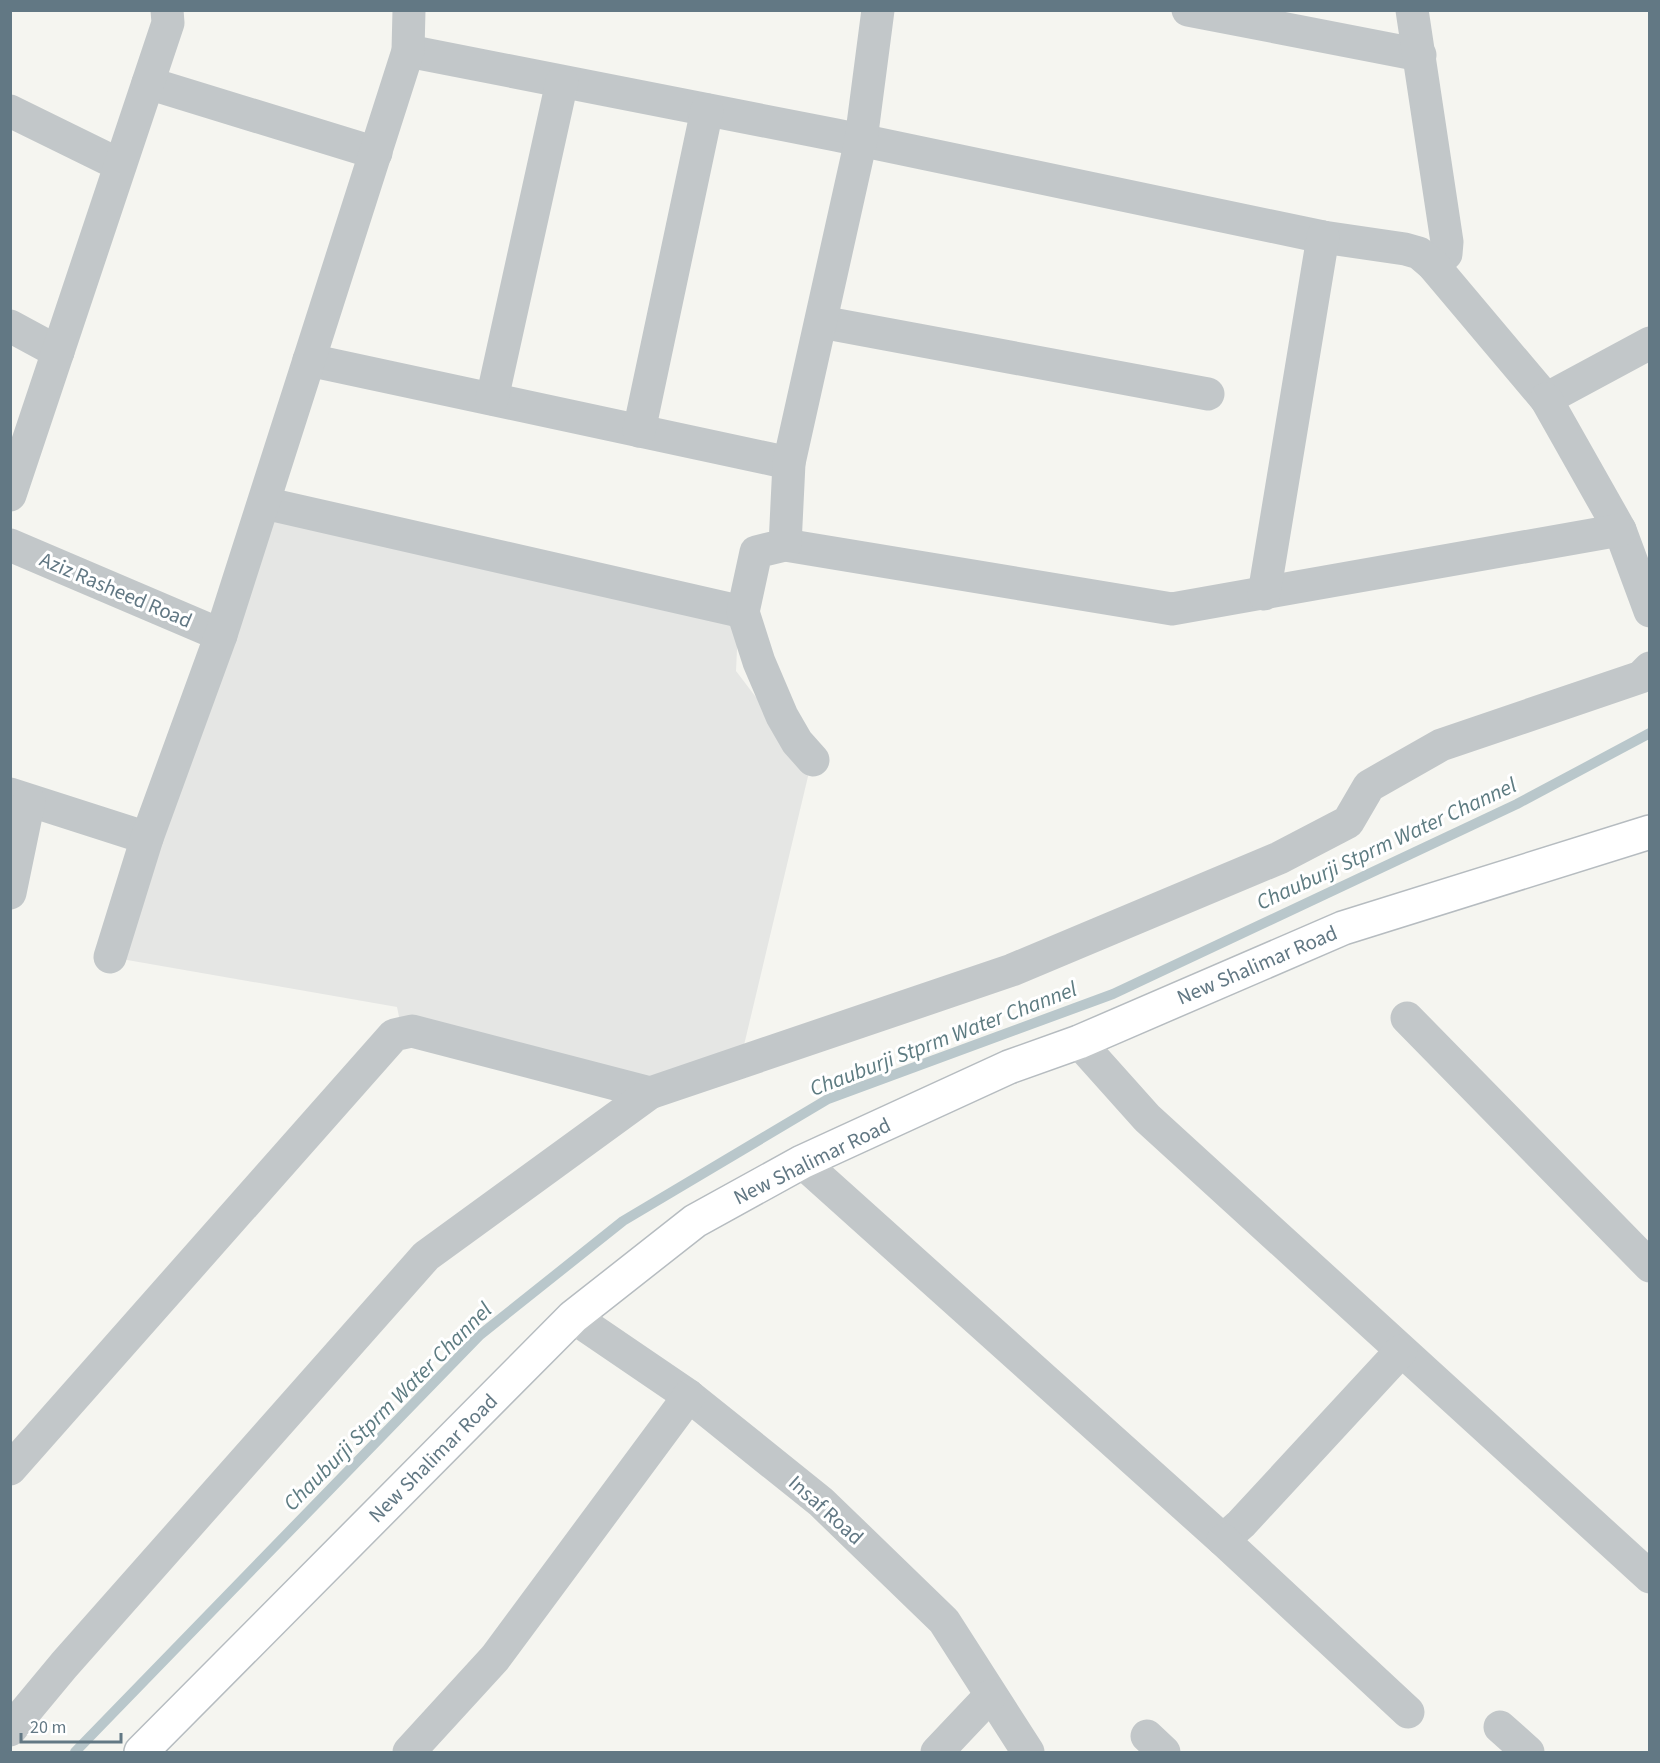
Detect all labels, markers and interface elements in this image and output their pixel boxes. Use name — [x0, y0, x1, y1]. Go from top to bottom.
street label: Aziz Rasheed Road — [35, 544, 197, 636]
water label: Chauburji Stprm Water Channel — [1251, 769, 1522, 918]
street label: New Shalimar Road — [1172, 918, 1342, 1012]
water label: Chauburji Stprm Water Channel — [805, 973, 1082, 1105]
street label: New Shalimar Road — [728, 1110, 896, 1212]
water label: Chauburji Stprm Water Channel — [276, 1295, 500, 1518]
street label: New Shalimar Road — [362, 1387, 504, 1529]
street label: Insaf Road — [782, 1468, 870, 1552]
scale bar — [21, 1706, 122, 1744]
text: 20 m — [30, 1715, 66, 1740]

